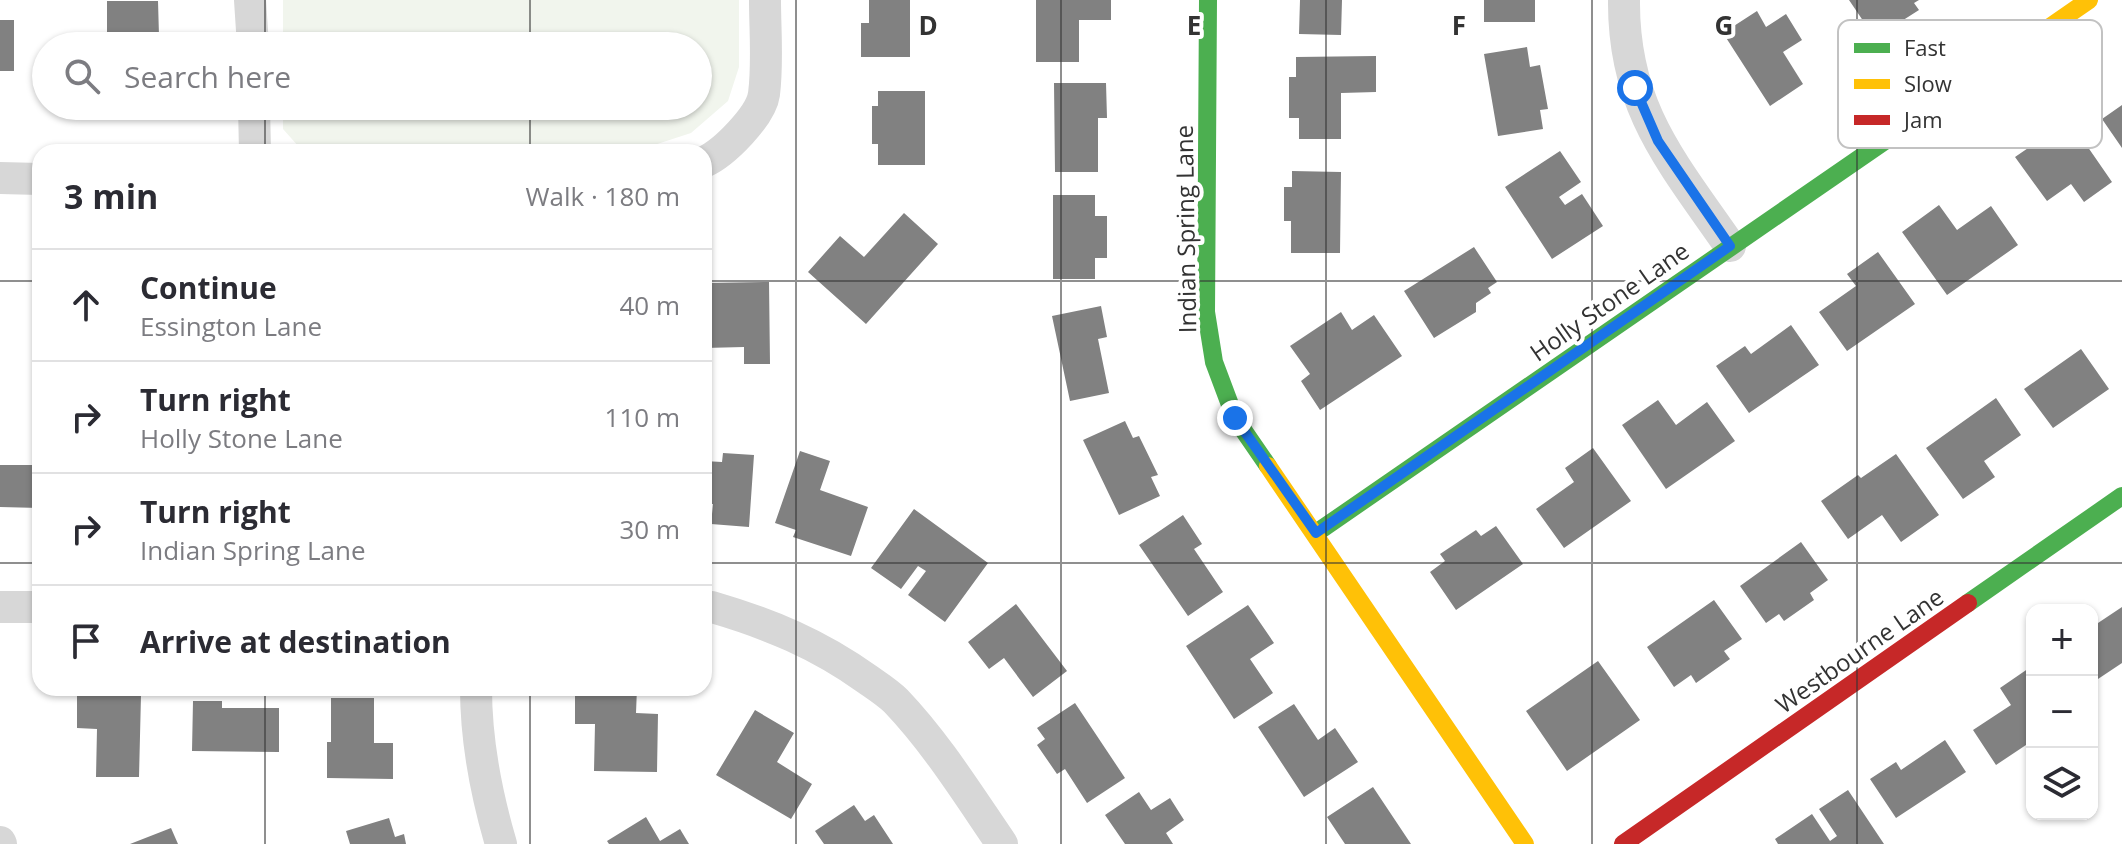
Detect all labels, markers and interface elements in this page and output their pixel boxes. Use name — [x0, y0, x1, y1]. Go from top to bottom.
text: D — [918, 7, 938, 43]
text: E — [1187, 7, 1201, 43]
text: F — [1452, 7, 1466, 43]
text: G — [1715, 7, 1733, 43]
legend — [1838, 20, 2102, 148]
search box — [32, 32, 712, 120]
text: Fast — [1904, 32, 1946, 62]
icon: search — [60, 54, 104, 98]
text: Search here — [124, 56, 291, 97]
text: Slow — [1904, 68, 1952, 98]
route start — [1617, 70, 1653, 106]
text: Jam — [1902, 104, 1943, 134]
street label: Indian Spring Lane — [1167, 125, 1203, 333]
text: 3 min — [64, 173, 158, 219]
text: Walk · 180 m — [526, 178, 680, 214]
street label: Holly Stone Lane — [1523, 234, 1695, 368]
text: Continue — [140, 267, 277, 308]
icon: ahead — [64, 283, 108, 327]
text: 40 m — [619, 287, 680, 323]
text: Essington Lane — [140, 308, 322, 344]
text: Turn right — [140, 379, 291, 420]
icon: right — [64, 395, 108, 439]
text: 110 m — [605, 399, 680, 435]
route end — [1217, 400, 1253, 436]
text: Holly Stone Lane — [140, 420, 343, 456]
text: Turn right — [140, 491, 291, 532]
icon: right — [64, 507, 108, 551]
text: 30 m — [619, 511, 680, 547]
text: Indian Spring Lane — [140, 532, 366, 568]
street label: Westbourne Lane — [1769, 580, 1949, 720]
map controls — [2026, 604, 2098, 820]
button: + — [2026, 604, 2098, 676]
icon: arrive — [64, 619, 108, 663]
text: Arrive at destination — [140, 621, 451, 662]
button: − — [2026, 676, 2098, 748]
button: layers — [2026, 748, 2098, 820]

